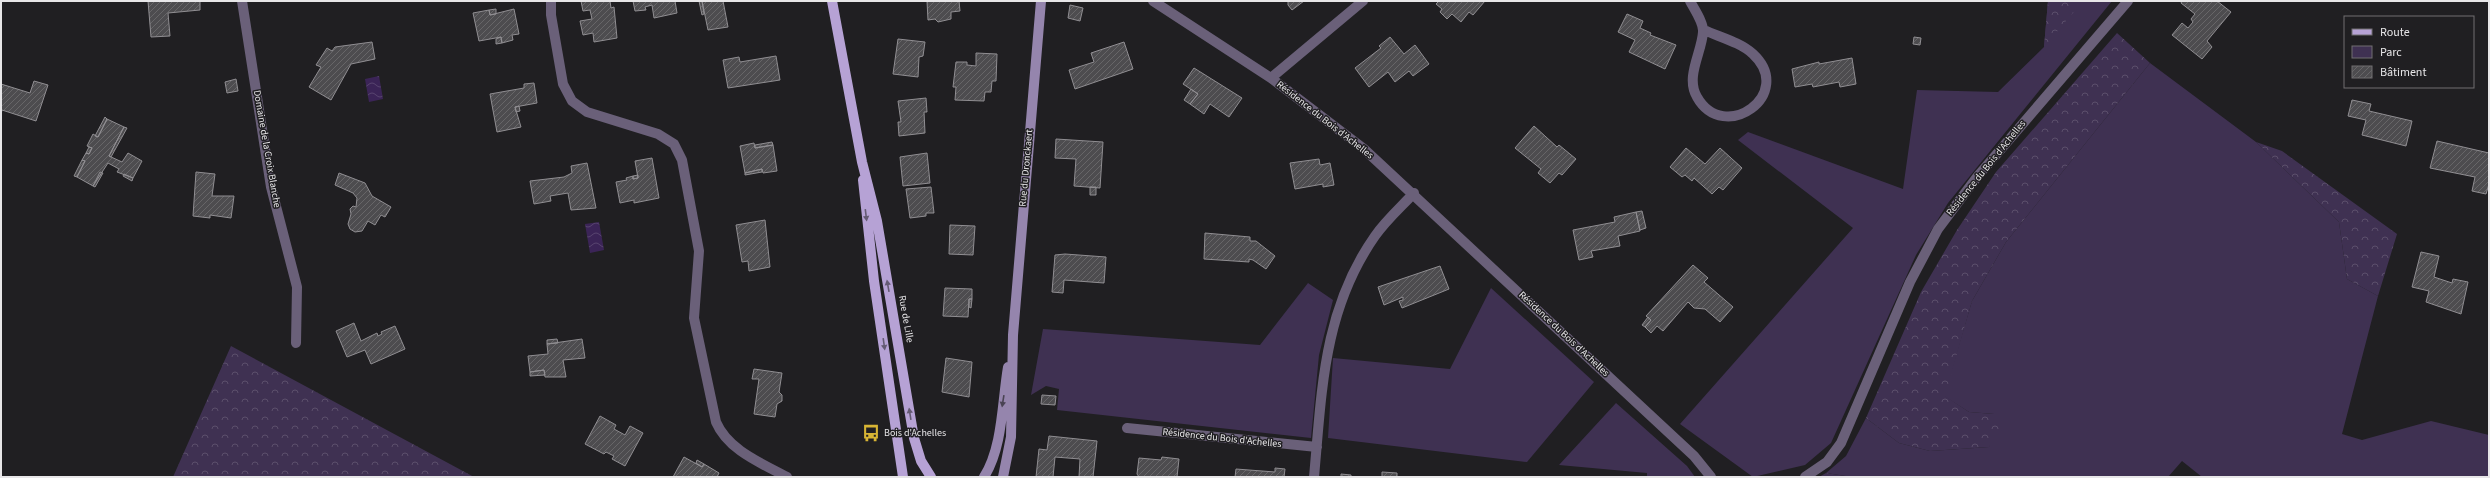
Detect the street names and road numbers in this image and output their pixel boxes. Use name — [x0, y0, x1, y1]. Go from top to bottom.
street label: Résidence du Bois d'Achelles — [1274, 78, 1376, 162]
street label: Domaine de la Croix Blanche — [250, 89, 284, 209]
street label: Résidence du Bois d'Achelles — [1943, 117, 2029, 219]
street label: Rue du Dronckaert — [1016, 128, 1036, 207]
street label: Résidence du Bois d'Achelles — [1516, 288, 1612, 380]
street label: Rue de Lille — [895, 294, 917, 344]
street label: Résidence du Bois d'Achelles — [1162, 425, 1282, 451]

